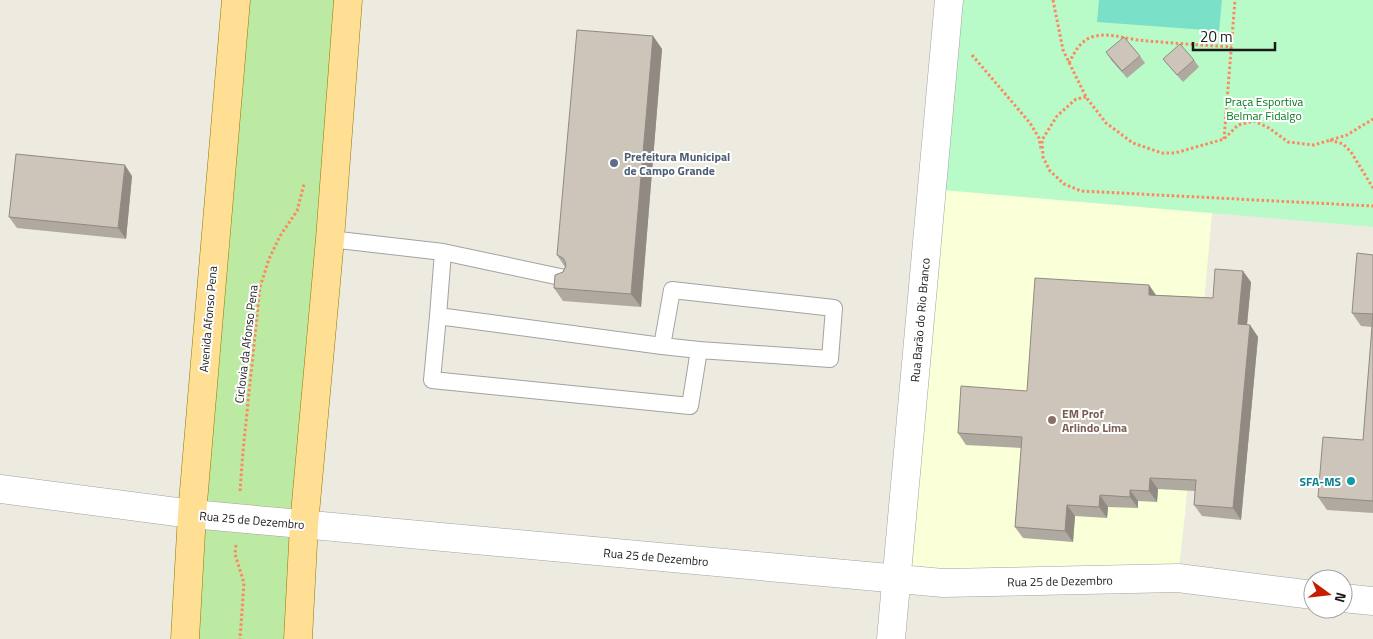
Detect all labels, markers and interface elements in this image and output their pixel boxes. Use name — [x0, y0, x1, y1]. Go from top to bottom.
scale bar — [1193, 20, 1276, 52]
text: 20 m — [1200, 25, 1233, 48]
park label: Praça Esportiva Belmar Fidalgo — [1225, 92, 1303, 125]
place label: Prefeitura Municipal de Campo Grande — [624, 147, 730, 180]
marker: Prefeitura Municipal de Campo Grande — [608, 157, 620, 169]
street label: Rua Barão do Rio Branco — [905, 257, 935, 383]
street label: Avenida Afonso Pena — [194, 265, 222, 373]
street label: Ciclovia da Afonso Pena — [229, 284, 263, 404]
place label: EM Prof Arlindo Lima — [1062, 404, 1127, 437]
marker: EM Prof Arlindo Lima — [1046, 414, 1058, 426]
place label: SFA-MS — [1299, 472, 1341, 491]
marker: SFA-MS — [1345, 475, 1357, 487]
street label: Rua 25 de Dezembro — [199, 506, 305, 534]
street label: Rua 25 de Dezembro — [603, 543, 709, 571]
north arrow — [1303, 569, 1353, 619]
street label: Rua 25 de Dezembro — [1007, 571, 1113, 591]
text: N — [1330, 590, 1352, 605]

